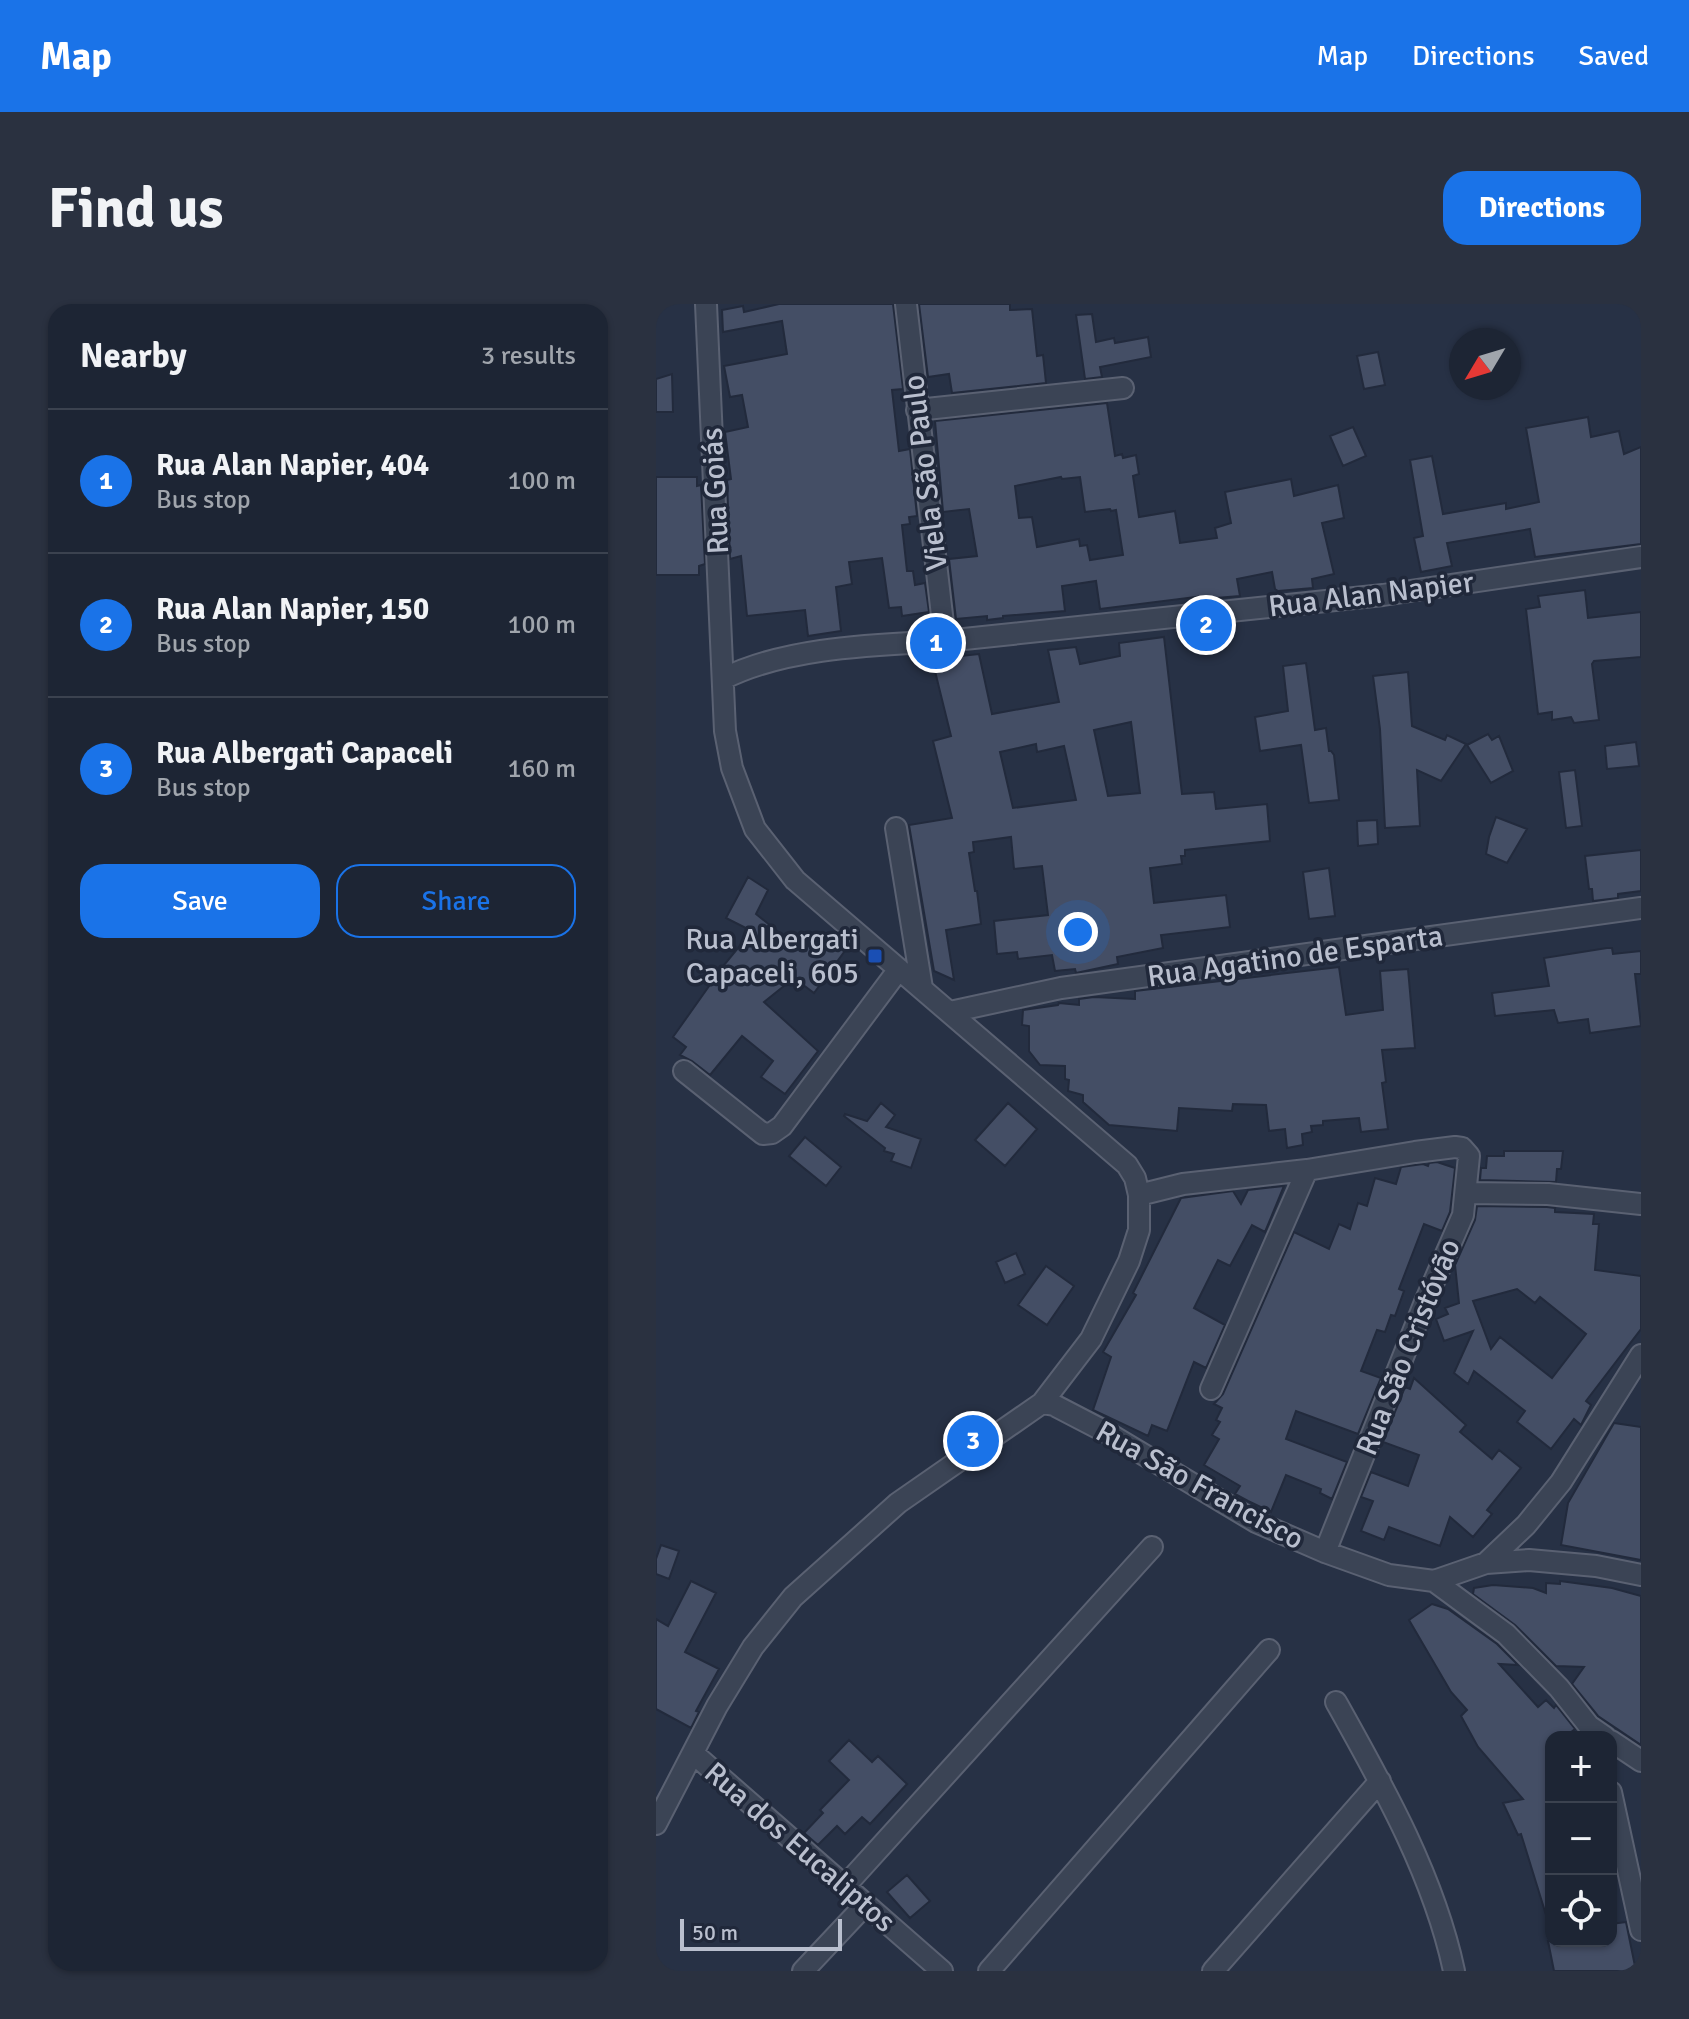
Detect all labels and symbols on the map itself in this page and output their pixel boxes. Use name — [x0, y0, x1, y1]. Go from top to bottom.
north arrow — [1449, 328, 1521, 400]
street label: Viela São Paulo — [895, 373, 956, 573]
street label: Rua Goiás — [694, 427, 737, 555]
street label: Rua Alan Napier — [1266, 564, 1476, 625]
pin: 2 — [1180, 595, 1232, 655]
pin: 1 — [910, 613, 962, 673]
your location — [1058, 912, 1098, 952]
street label: Rua Agatino de Esparta — [1145, 917, 1445, 996]
place label: Rua Albergati Capaceli, 605 — [685, 921, 859, 992]
marker: Rua Albergati Capaceli, 605 — [866, 947, 884, 965]
street label: Rua São Cristóvão — [1348, 1233, 1469, 1461]
pin: 3 — [947, 1411, 999, 1471]
street label: Rua São Francisco — [1089, 1413, 1310, 1558]
street label: Rua dos Eucaliptos — [697, 1754, 903, 1940]
scale bar — [680, 1915, 842, 1951]

